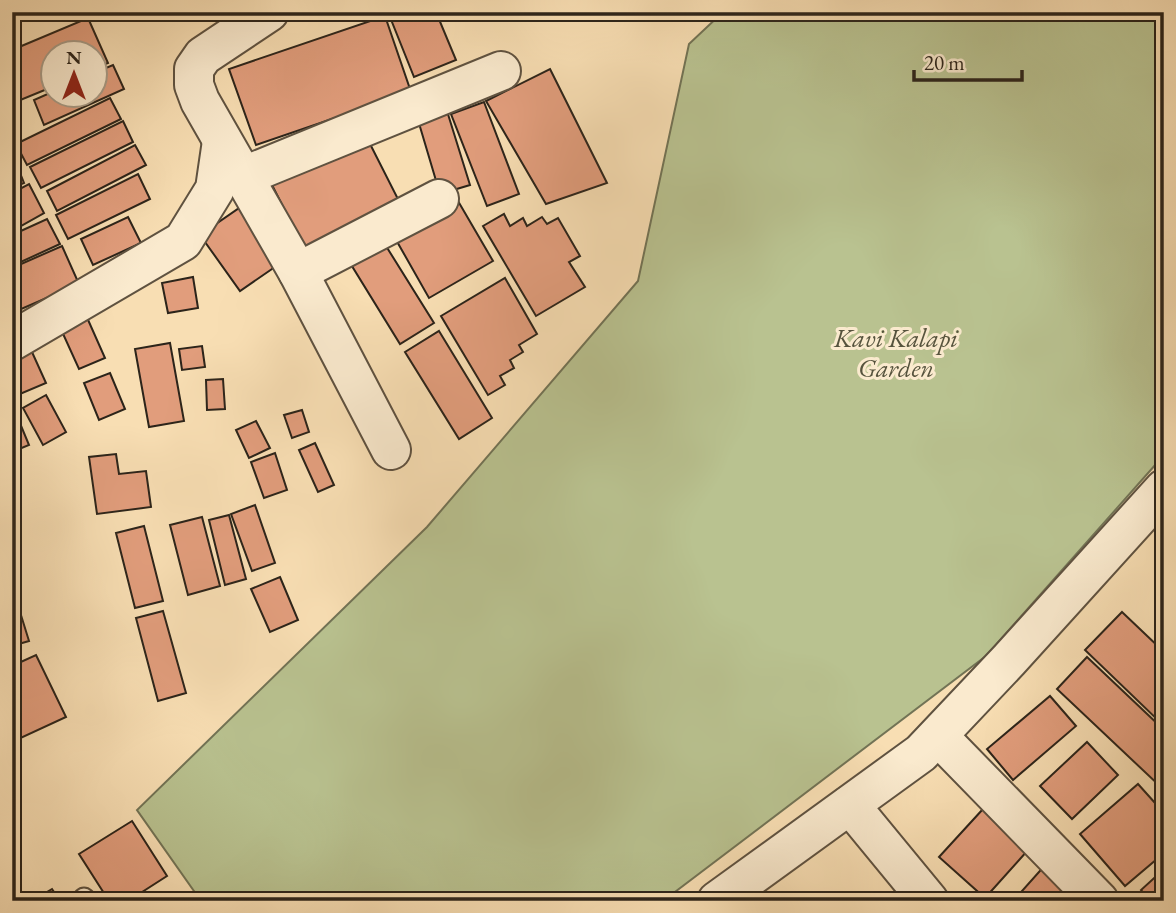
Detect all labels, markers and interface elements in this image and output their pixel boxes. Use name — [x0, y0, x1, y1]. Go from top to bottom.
north arrow — [38, 38, 108, 108]
scale bar — [914, 38, 1022, 82]
text: N — [66, 45, 82, 70]
text: 20 m — [924, 49, 965, 76]
park label: Kavi Kalapi Garden — [833, 321, 959, 385]

